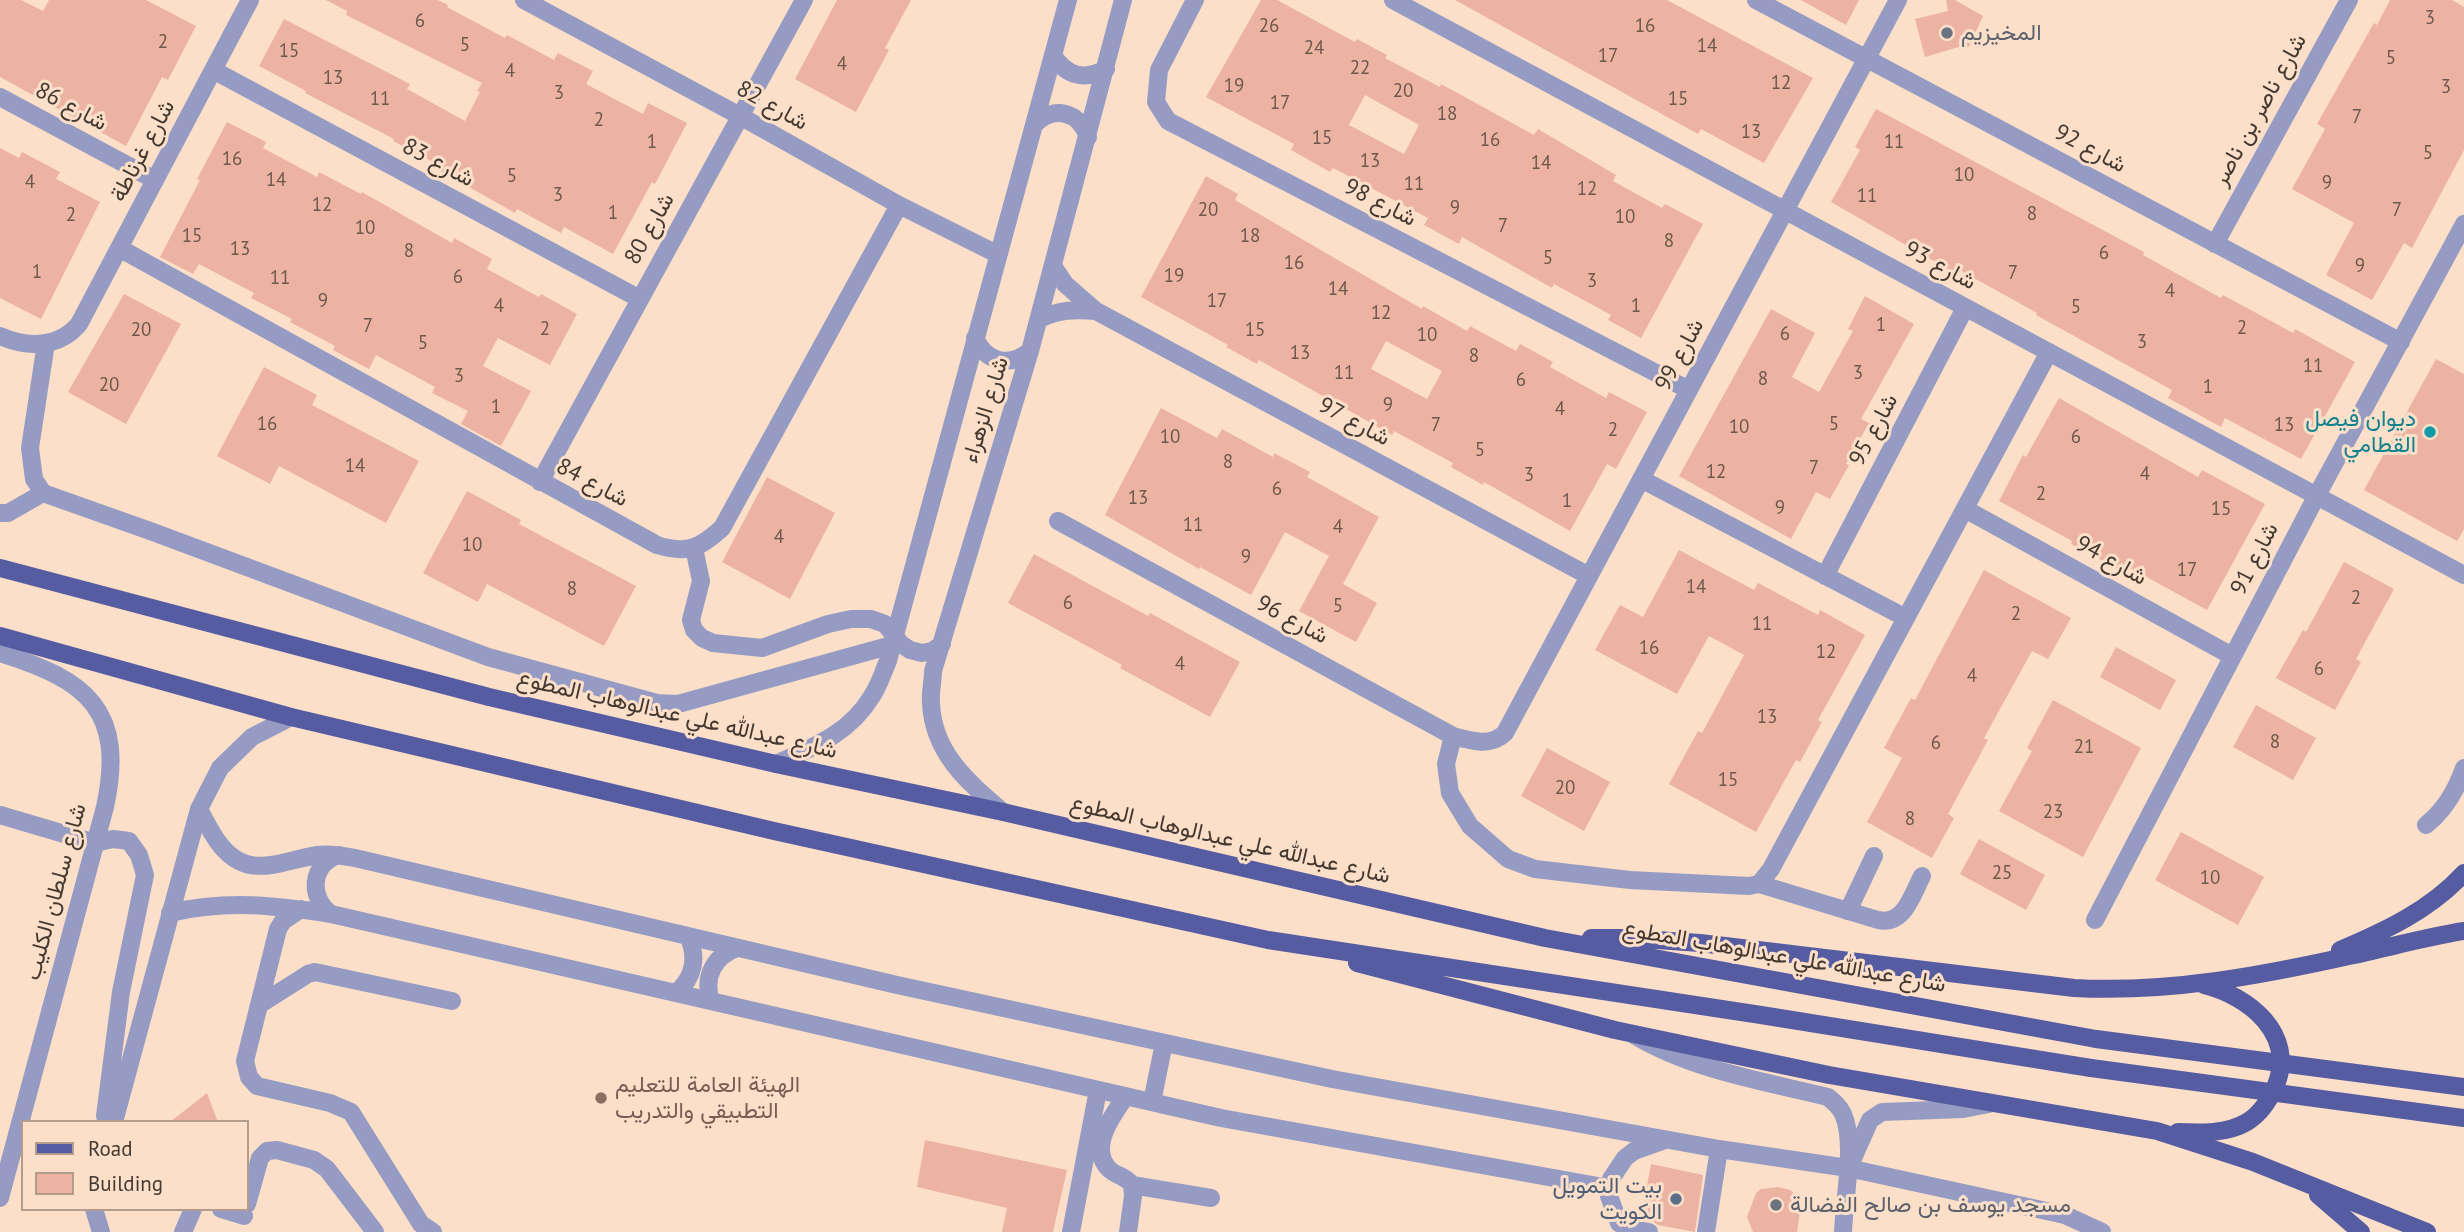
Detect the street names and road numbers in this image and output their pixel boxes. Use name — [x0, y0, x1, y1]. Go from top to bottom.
street label: شارع ناصر بن ناصر — [2207, 29, 2313, 191]
street label: شارع 82 — [731, 75, 813, 137]
street label: شارع 86 — [30, 77, 112, 137]
street label: شارع غرناطة — [105, 95, 181, 207]
street label: شارع 92 — [2049, 119, 2131, 179]
street label: شارع 83 — [397, 133, 479, 193]
street label: شارع 98 — [1339, 173, 1421, 233]
street label: شارع 80 — [619, 188, 681, 270]
street label: شارع 93 — [1899, 236, 1981, 296]
street label: شارع 99 — [1650, 314, 1710, 396]
street label: شارع الزهراء — [957, 354, 1015, 466]
street label: شارع 95 — [1844, 389, 1904, 471]
street label: شارع 97 — [1313, 392, 1395, 452]
street label: شارع 84 — [551, 453, 633, 513]
street label: شارع 91 — [2225, 518, 2285, 600]
street label: شارع 94 — [2070, 530, 2152, 592]
street label: شارع 96 — [1251, 590, 1333, 650]
street label: شارع عبدالله علي عبدالوهاب المطوع — [514, 665, 840, 765]
street label: شارع عبدالله علي عبدالوهاب المطوع — [1067, 790, 1393, 890]
street label: شارع سلطان الكليب — [19, 801, 93, 983]
street label: شارع عبدالله علي عبدالوهاب المطوع — [1620, 915, 1948, 999]

